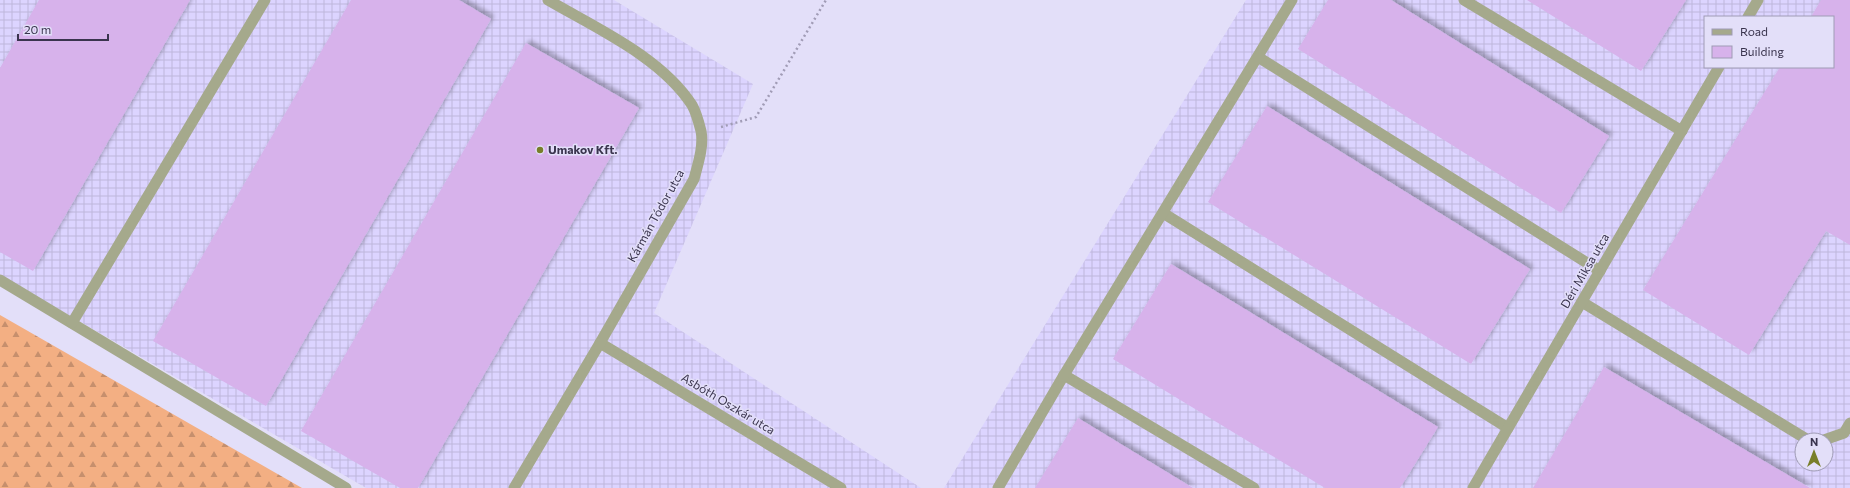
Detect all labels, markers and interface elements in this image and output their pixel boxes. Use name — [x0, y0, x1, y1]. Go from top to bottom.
scale bar — [18, 16, 108, 42]
legend — [1704, 16, 1834, 68]
text: 20 m — [24, 22, 51, 36]
text: Road — [1740, 24, 1768, 38]
text: Building — [1740, 44, 1784, 58]
place label: Umakov Kft. — [548, 142, 617, 156]
marker: Umakov Kft. — [535, 145, 545, 155]
street label: Kármán Tódor utca — [624, 167, 686, 264]
street label: Déri Miksa utca — [1557, 231, 1611, 310]
street label: Asbóth Oszkár utca — [679, 370, 778, 437]
north arrow — [1794, 432, 1834, 472]
text: N — [1810, 435, 1818, 448]

